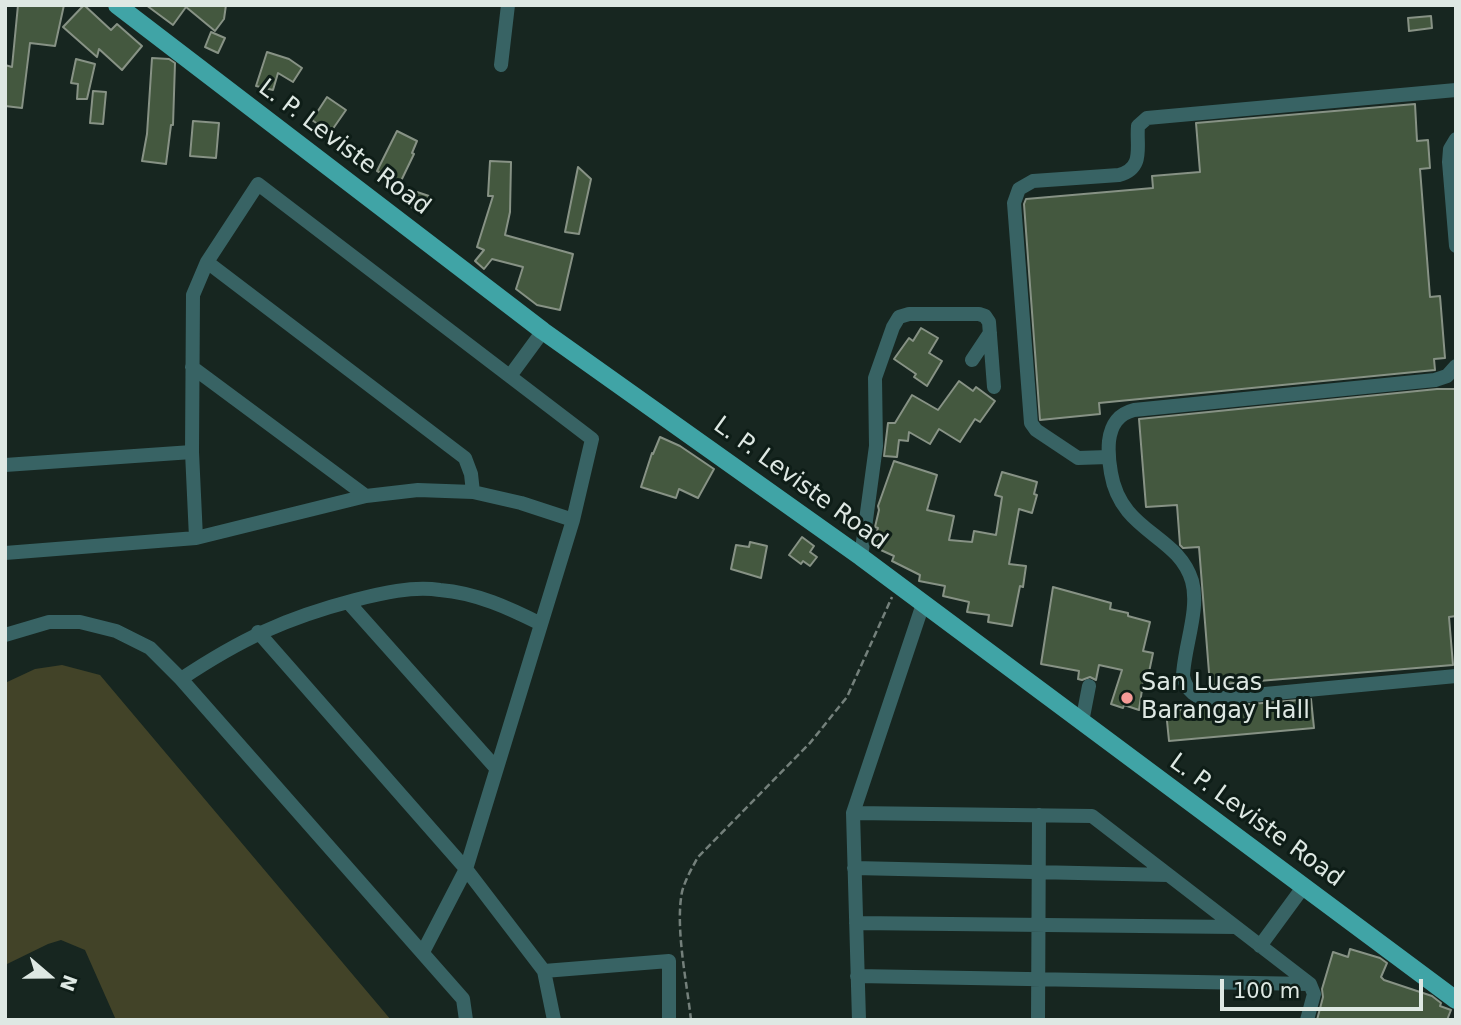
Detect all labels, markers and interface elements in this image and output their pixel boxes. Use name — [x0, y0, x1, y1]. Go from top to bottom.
street label: L. P. Leviste Road — [252, 74, 436, 222]
street label: L. P. Leviste Road — [708, 411, 892, 557]
place label: San Lucas Barangay Hall — [1141, 670, 1310, 726]
marker: San Lucas Barangay Hall — [1119, 690, 1135, 706]
street label: L. P. Leviste Road — [1164, 748, 1348, 894]
north arrow — [14, 941, 84, 1011]
scale bar — [1223, 965, 1426, 1009]
text: N — [56, 972, 82, 994]
text: 100 m — [1233, 979, 1300, 1003]

